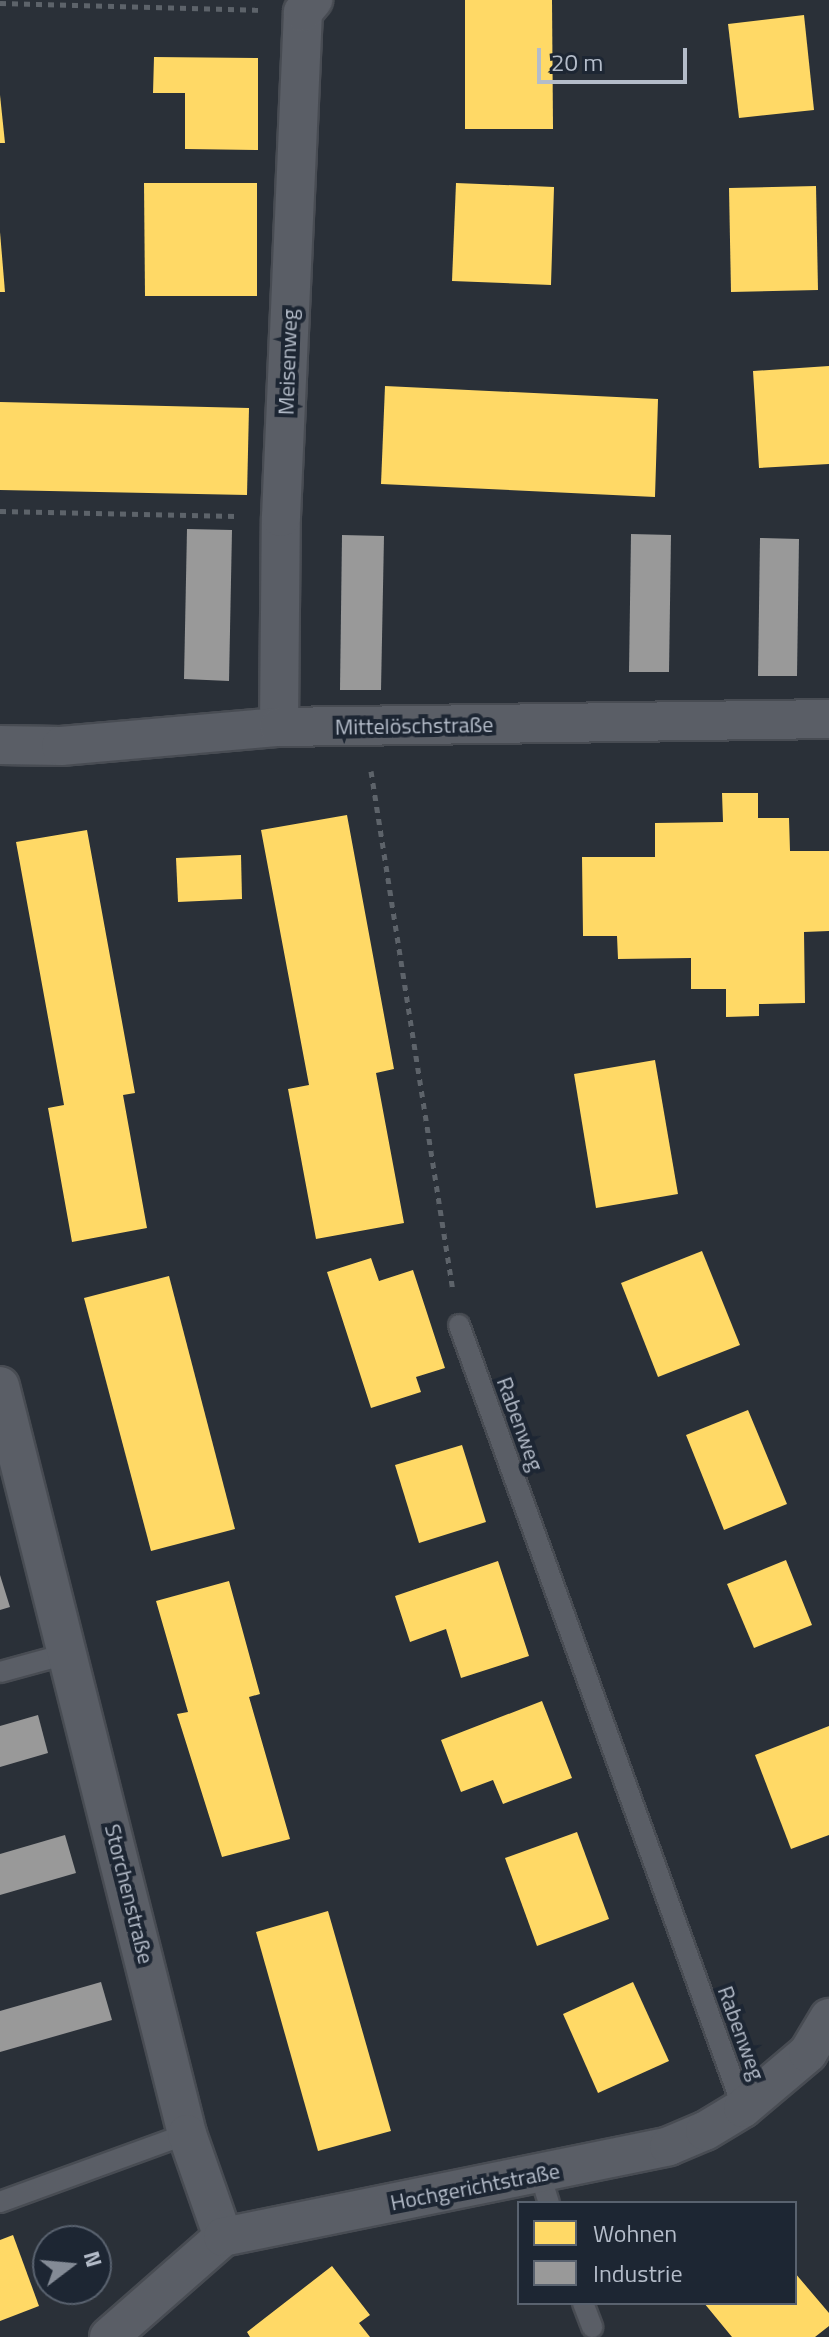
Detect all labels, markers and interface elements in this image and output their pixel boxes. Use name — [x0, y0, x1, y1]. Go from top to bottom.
scale bar — [541, 32, 691, 82]
text: 20 m — [551, 44, 603, 80]
street label: Meisenweg — [273, 308, 303, 416]
street label: Mittelöschstraße — [335, 711, 493, 741]
street label: Rabenweg — [491, 1373, 549, 1475]
street label: Storchenstraße — [99, 1821, 159, 1967]
street label: Rabenweg — [712, 1982, 770, 2084]
street label: Hochgerichtstraße — [388, 2158, 562, 2216]
legend — [517, 2201, 797, 2305]
text: Wohnen — [593, 2215, 677, 2251]
north arrow — [32, 2225, 112, 2305]
text: N — [75, 2247, 112, 2271]
text: Industrie — [593, 2255, 683, 2291]

